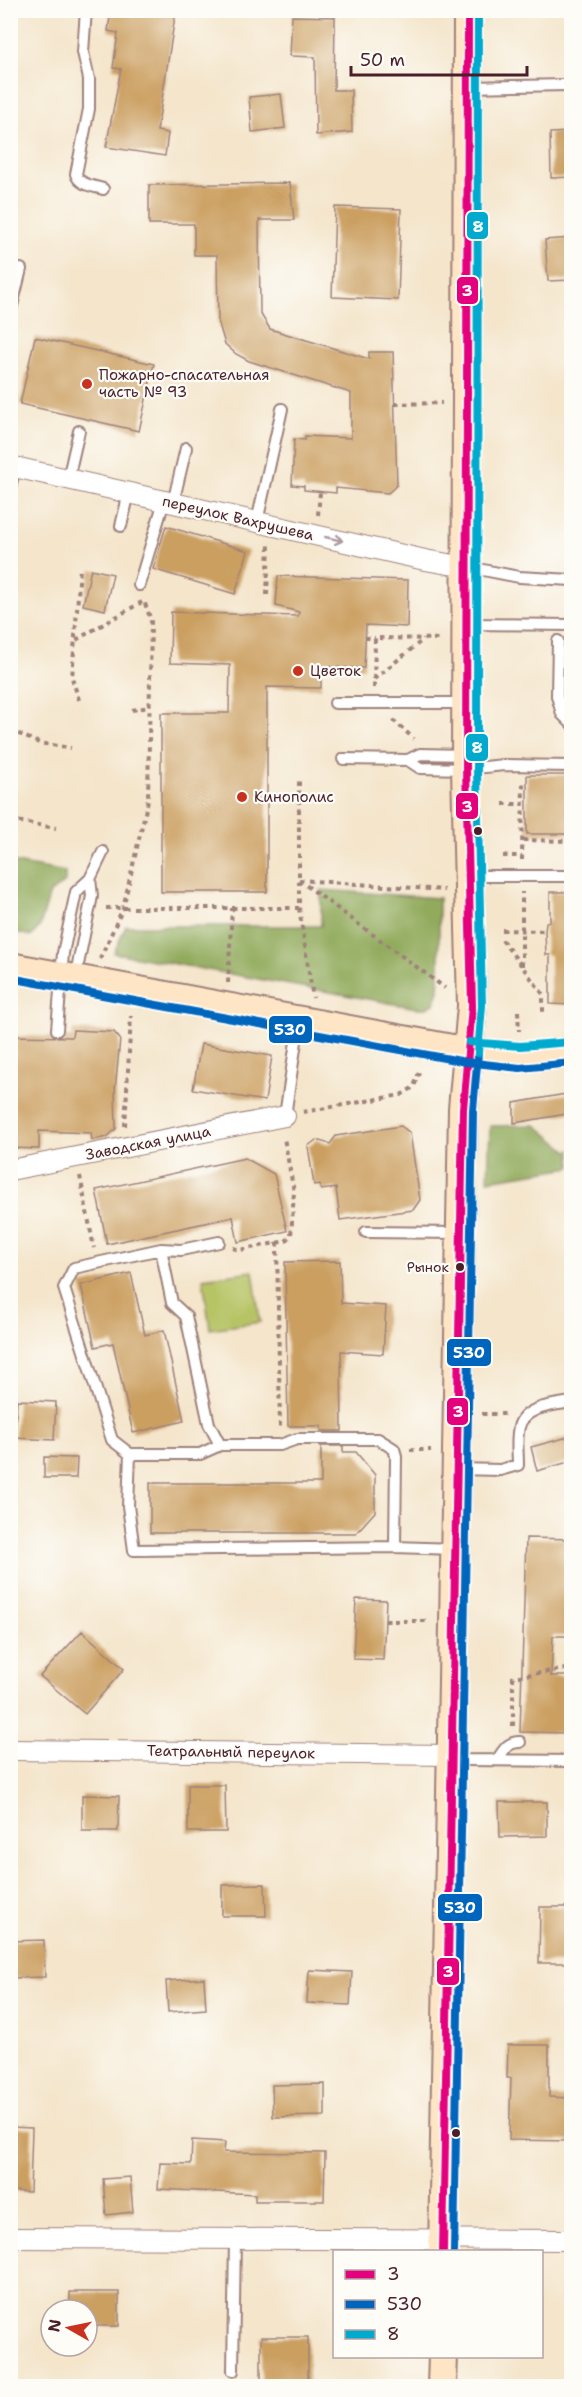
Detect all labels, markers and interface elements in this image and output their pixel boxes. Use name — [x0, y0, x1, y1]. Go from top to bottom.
scale bar — [351, 39, 526, 77]
text: 50 m — [360, 48, 405, 72]
line badge: 8 — [466, 211, 489, 240]
text: 8 — [472, 216, 484, 237]
line badge: 3 — [456, 276, 479, 305]
text: 3 — [461, 280, 473, 301]
place label: Пожарно-спасательная часть № 93 — [99, 365, 270, 402]
marker: Пожарно-спасательная часть № 93 — [80, 377, 94, 391]
street label: переулок Вахрушева — [160, 491, 316, 545]
one-way arrow — [324, 534, 343, 546]
place label: Цветок — [310, 661, 361, 681]
marker: Цветок — [291, 664, 305, 678]
line badge: 8 — [465, 733, 489, 762]
text: 8 — [471, 737, 483, 758]
place label: Кинополис — [254, 787, 334, 807]
marker: Кинополис — [235, 790, 249, 804]
line badge: 3 — [455, 792, 479, 820]
text: 3 — [461, 796, 473, 817]
unlabelled marker — [472, 825, 484, 837]
line badge: 530 — [268, 1015, 313, 1044]
text: 530 — [274, 1019, 306, 1040]
street label: Заводская улица — [84, 1121, 213, 1165]
place label: Рынок — [407, 1258, 450, 1276]
marker: Рынок — [454, 1261, 466, 1273]
line badge: 530 — [446, 1338, 492, 1367]
text: 530 — [453, 1342, 485, 1363]
line badge: 3 — [446, 1397, 469, 1426]
text: 3 — [452, 1401, 464, 1422]
street label: Театральный переулок — [147, 1741, 315, 1763]
line badge: 530 — [437, 1893, 483, 1922]
text: 530 — [444, 1897, 476, 1918]
line badge: 3 — [436, 1957, 460, 1986]
text: 3 — [442, 1961, 454, 1982]
unlabelled marker — [450, 2127, 462, 2139]
legend — [333, 2250, 543, 2358]
text: 3 — [387, 2262, 400, 2286]
text: 530 — [387, 2292, 422, 2316]
north arrow — [39, 2298, 99, 2358]
text: N — [43, 2318, 66, 2334]
text: 8 — [387, 2322, 400, 2346]

